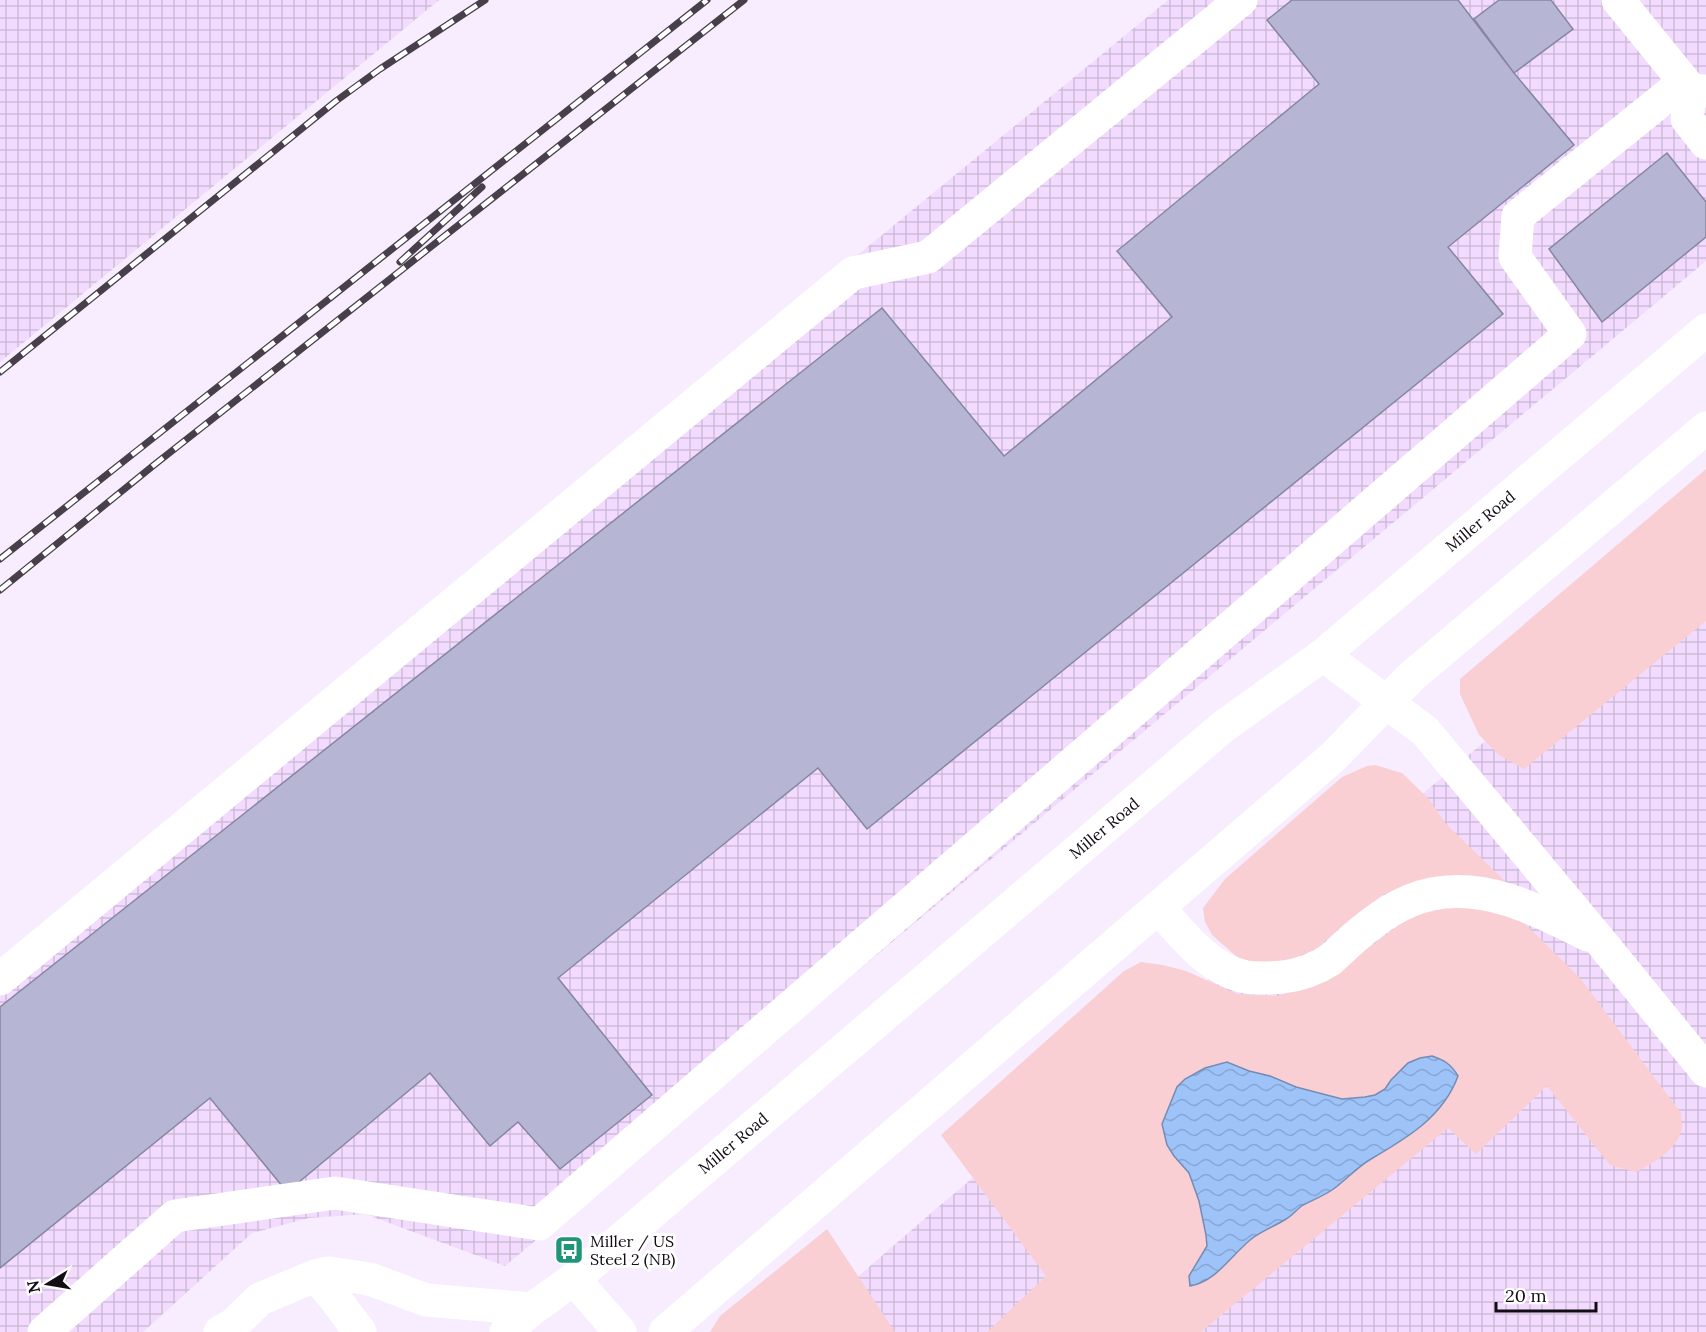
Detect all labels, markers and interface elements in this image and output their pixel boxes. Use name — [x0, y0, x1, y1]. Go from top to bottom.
street label: Miller Road — [1441, 486, 1519, 556]
street label: Miller Road — [1065, 793, 1143, 863]
street label: Miller Road — [694, 1108, 772, 1178]
place label: Miller / US Steel 2 (NB) — [590, 1231, 676, 1270]
bus stop icon: Miller / US Steel 2 (NB) — [553, 1234, 585, 1266]
north arrow — [18, 1254, 78, 1314]
scale bar — [1496, 1275, 1596, 1313]
text: N — [22, 1279, 44, 1295]
text: 20 m — [1505, 1284, 1547, 1307]

